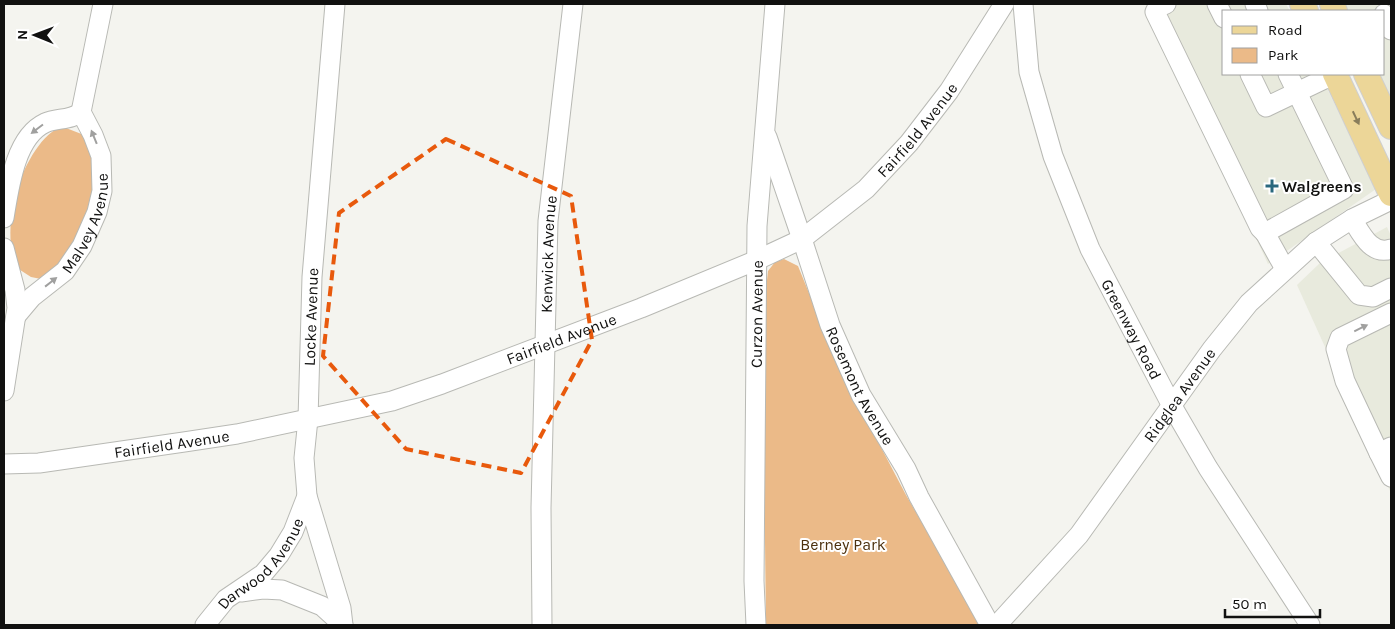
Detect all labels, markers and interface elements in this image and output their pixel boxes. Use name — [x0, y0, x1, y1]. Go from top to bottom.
north arrow — [10, 10, 60, 60]
legend — [1222, 10, 1385, 75]
text: Road — [1268, 21, 1303, 39]
text: N — [14, 30, 31, 40]
text: Park — [1268, 46, 1298, 64]
street label: Fairfield Avenue — [873, 79, 961, 181]
one-way arrow — [1352, 111, 1360, 125]
one-way arrow — [30, 124, 44, 134]
one-way arrow — [89, 130, 97, 144]
street label: Malvey Avenue — [57, 173, 112, 277]
place label: Walgreens — [1282, 177, 1362, 196]
marker: Walgreens — [1266, 180, 1278, 192]
street label: Kenwick Avenue — [536, 194, 560, 313]
street label: Curzon Avenue — [746, 260, 766, 368]
street label: Locke Avenue — [300, 268, 322, 366]
street label: Greenway Road — [1098, 276, 1166, 383]
one-way arrow — [44, 277, 57, 288]
street label: Fairfield Avenue — [503, 309, 619, 368]
street label: Rosemont Avenue — [822, 323, 899, 448]
one-way arrow — [1354, 324, 1368, 332]
street label: Ridglea Avenue — [1139, 344, 1219, 446]
street label: Fairfield Avenue — [113, 426, 231, 462]
street label: Darwood Avenue — [213, 515, 307, 612]
park label: Berney Park — [800, 535, 886, 554]
scale bar — [1225, 586, 1320, 618]
text: 50 m — [1232, 595, 1267, 613]

